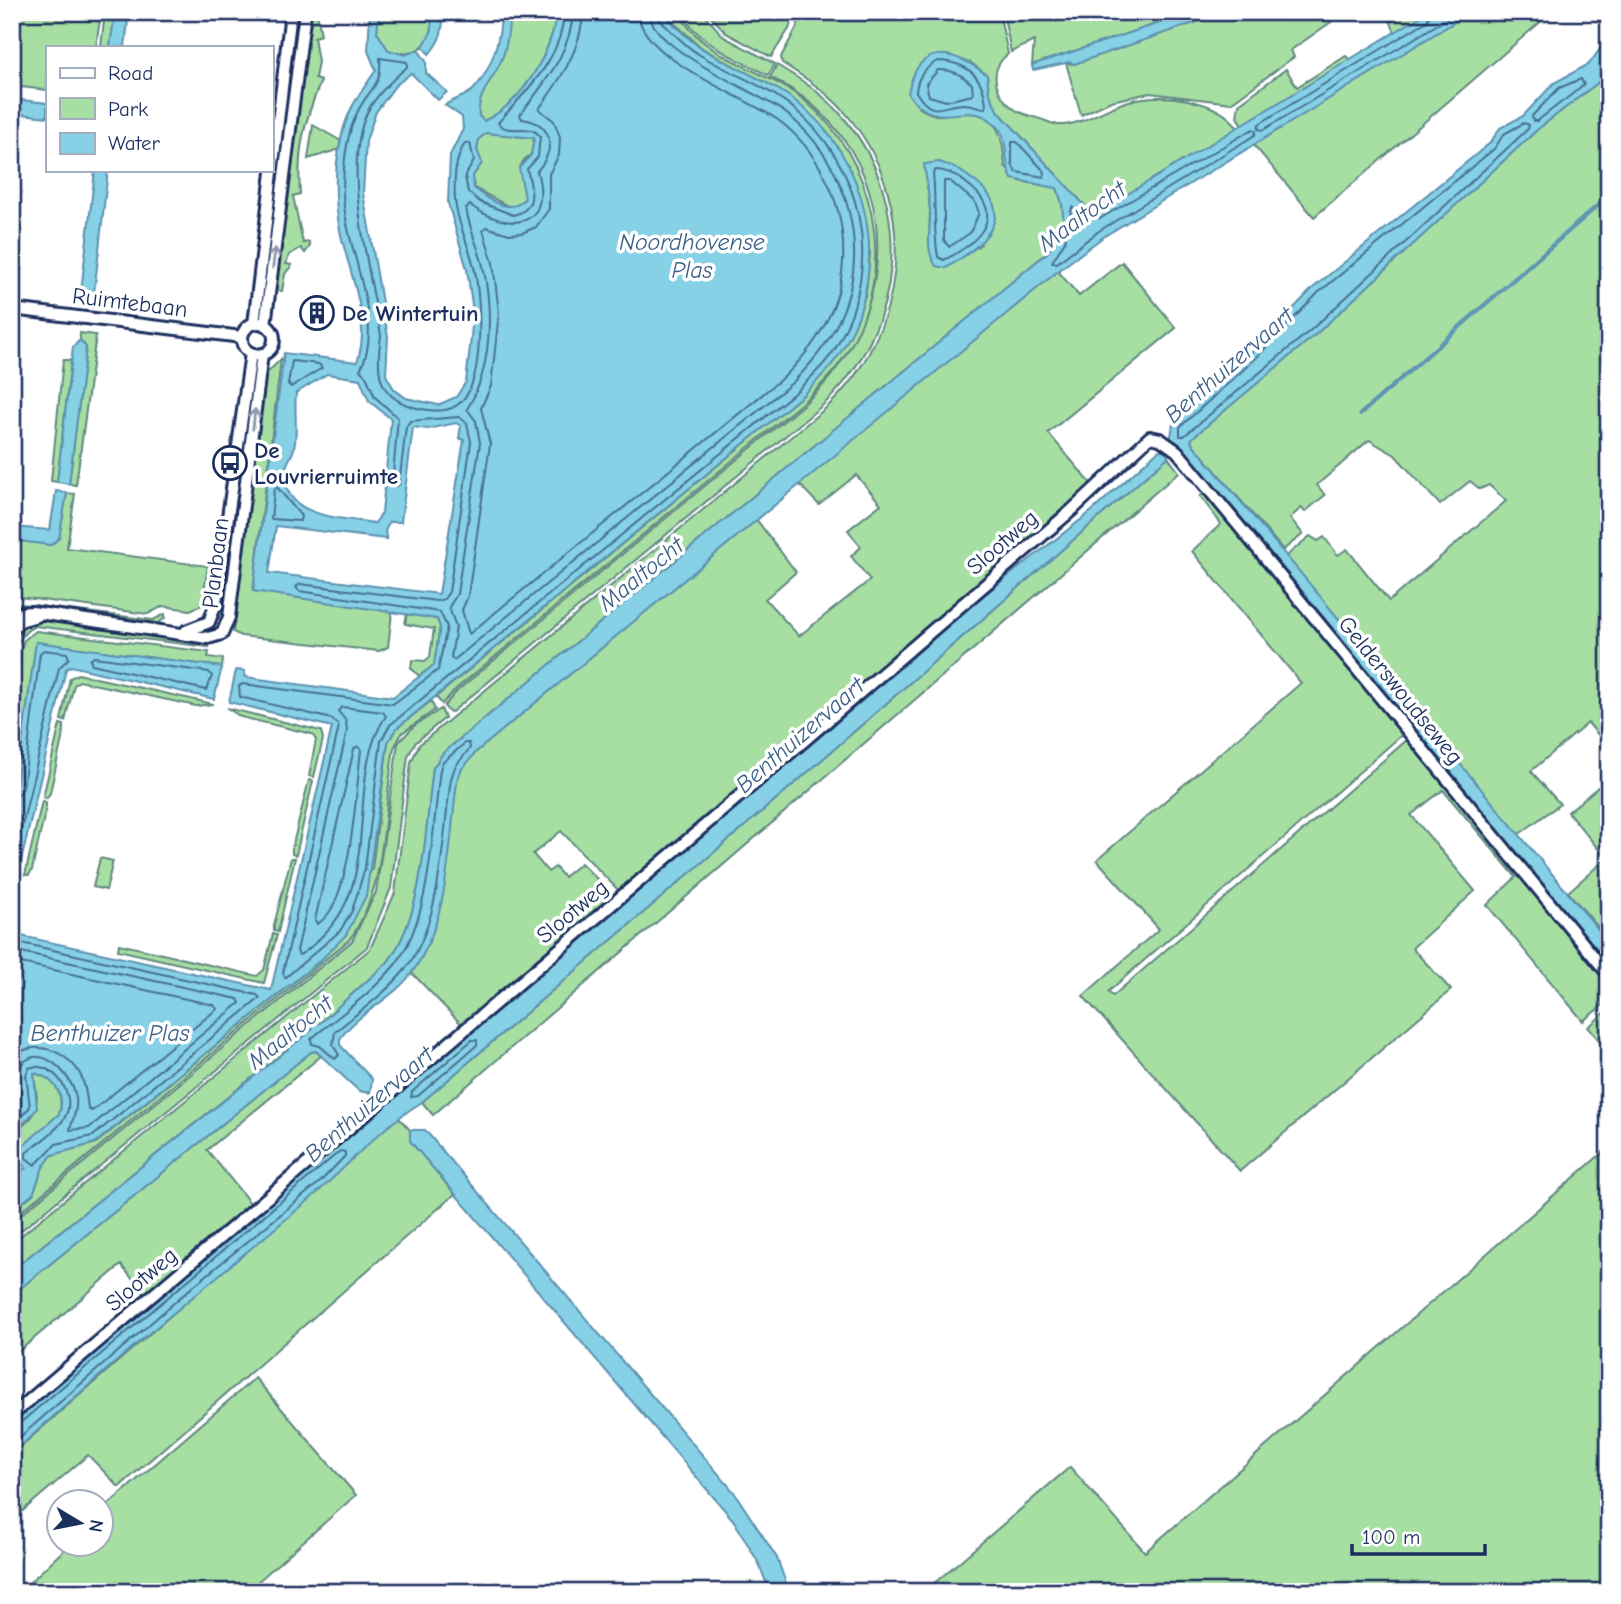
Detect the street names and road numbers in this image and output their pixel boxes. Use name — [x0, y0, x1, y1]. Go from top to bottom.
street label: Ruimtebaan — [71, 282, 189, 323]
street label: Slootweg — [961, 504, 1043, 581]
street label: Planbaan — [197, 516, 234, 610]
street label: Gelderswoudseweg — [1333, 611, 1469, 770]
street label: Slootweg — [531, 874, 614, 949]
street label: Slootweg — [100, 1242, 183, 1317]

